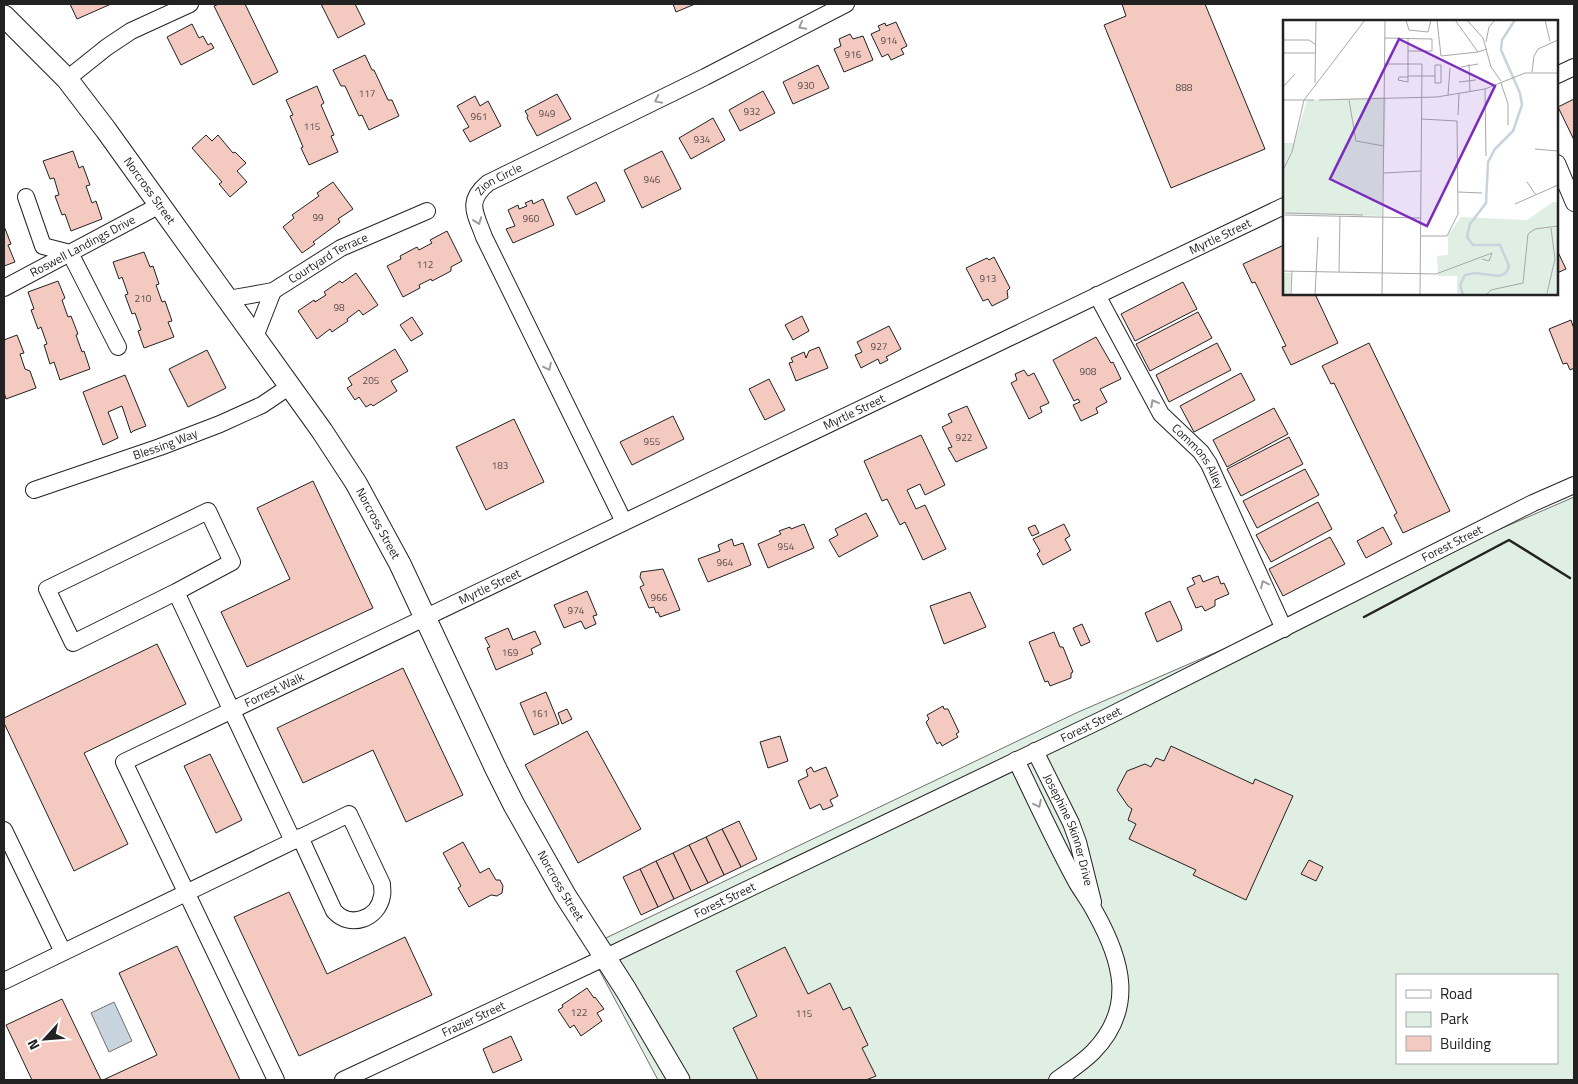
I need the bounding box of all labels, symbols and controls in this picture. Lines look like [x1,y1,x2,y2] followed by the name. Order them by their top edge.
[799,20,808,30] one-way arrow
[1283,20,1558,295] inset map
[881,33,898,48] house number: 914
[845,47,862,62] house number: 916
[798,78,815,93] house number: 930
[1176,80,1193,95] house number: 888
[359,86,375,101] house number: 117
[654,94,663,104] one-way arrow
[744,104,760,119] house number: 932
[539,106,556,121] house number: 949
[471,109,487,124] house number: 961
[304,119,321,134] house number: 115
[694,132,711,147] house number: 934
[119,153,181,229] street label: Norcross Street
[470,158,525,199] street label: Zion Circle
[644,172,661,187] house number: 946
[26,210,138,282] street label: Roswell Landings Drive
[312,210,324,225] house number: 99
[523,211,540,226] house number: 960
[1186,213,1255,259] street label: Myrtle Street
[472,216,482,224] one-way arrow
[284,228,371,288] street label: Courtyard Terrace
[417,257,433,272] house number: 112
[980,271,996,286] house number: 913
[135,291,152,306] house number: 210
[333,300,345,315] house number: 98
[871,339,887,354] house number: 927
[542,362,552,371] one-way arrow
[1080,364,1097,379] house number: 908
[363,373,380,388] house number: 205
[820,388,889,435] street label: Myrtle Street
[1150,399,1160,408] one-way arrow
[1168,419,1229,492] street label: Commons Alley
[130,423,200,465] street label: Blessing Way
[956,430,972,445] house number: 922
[644,434,661,449] house number: 955
[492,458,508,473] house number: 183
[351,484,406,563] street label: Norcross Street
[1418,520,1486,567] street label: Forest Street
[778,539,795,554] house number: 954
[717,555,734,570] house number: 964
[455,563,524,609] street label: Myrtle Street
[1259,580,1270,589] one-way arrow
[651,590,668,605] house number: 966
[568,603,585,618] house number: 974
[502,645,519,660] house number: 169
[241,667,307,712] street label: Forrest Walk
[1057,701,1125,747] street label: Forest Street
[532,706,548,721] house number: 161
[1039,770,1099,888] street label: Josephine Skinner Drive
[1031,799,1042,808] one-way arrow
[533,847,590,925] street label: Norcross Street
[691,877,759,923] street label: Forest Street
[1396,974,1558,1064] legend
[1440,982,1472,1005] text: Road
[438,995,509,1042] street label: Frazier Street
[571,1005,587,1020] house number: 122
[796,1006,813,1021] house number: 115
[1440,1007,1469,1030] text: Park
[20,1014,70,1064] north arrow
[1440,1032,1491,1055] text: Building
[21,1036,44,1054] text: N

